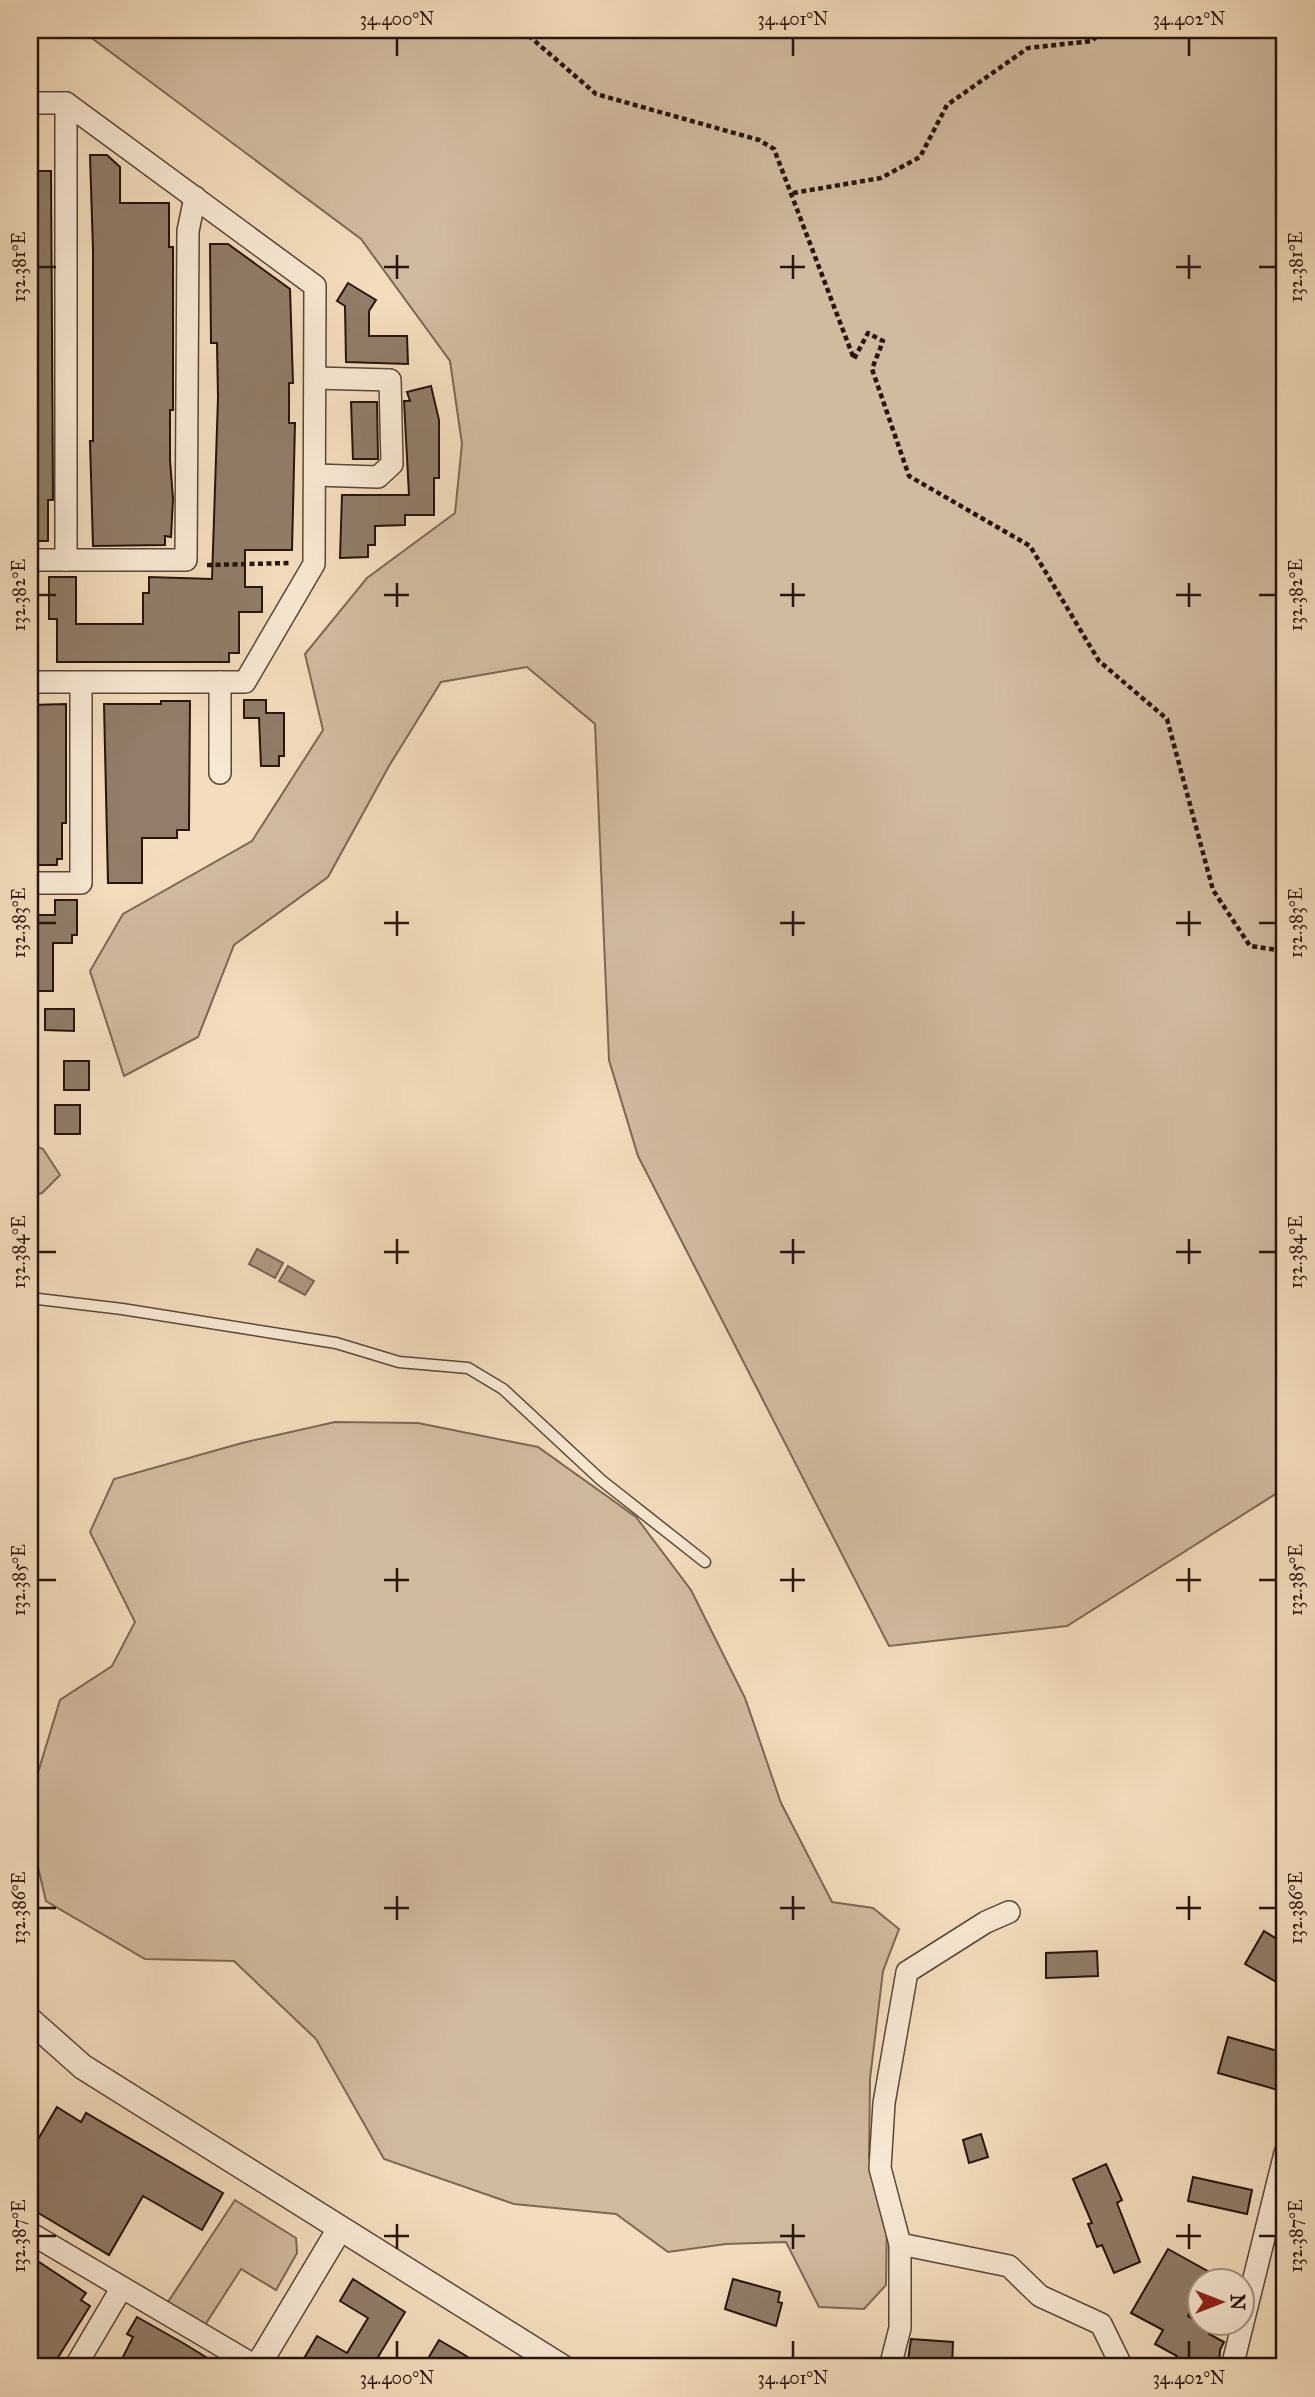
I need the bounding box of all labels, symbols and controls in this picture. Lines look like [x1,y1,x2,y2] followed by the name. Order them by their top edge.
[360,8,434,30] text: 34.400°N
[758,8,828,30] text: 34.401°N
[1153,8,1225,30] text: 34.402°N
[8,232,30,302] text: 132.381°E
[1285,232,1307,302] text: 132.381°E
[8,559,30,631] text: 132.382°E
[1285,559,1307,631] text: 132.382°E
[8,888,30,958] text: 132.383°E
[1285,888,1307,958] text: 132.383°E
[8,1215,30,1289] text: 132.384°E
[1285,1215,1307,1289] text: 132.384°E
[8,1544,30,1616] text: 132.385°E
[1285,1544,1307,1616] text: 132.385°E
[8,1872,30,1944] text: 132.386°E
[1285,1872,1307,1944] text: 132.386°E
[8,2199,30,2273] text: 132.387°E
[1285,2199,1307,2273] text: 132.387°E
[1186,2268,1256,2338] north arrow
[1226,2294,1249,2310] text: N
[360,2367,434,2389] text: 34.400°N
[758,2367,828,2389] text: 34.401°N
[1153,2367,1225,2389] text: 34.402°N

